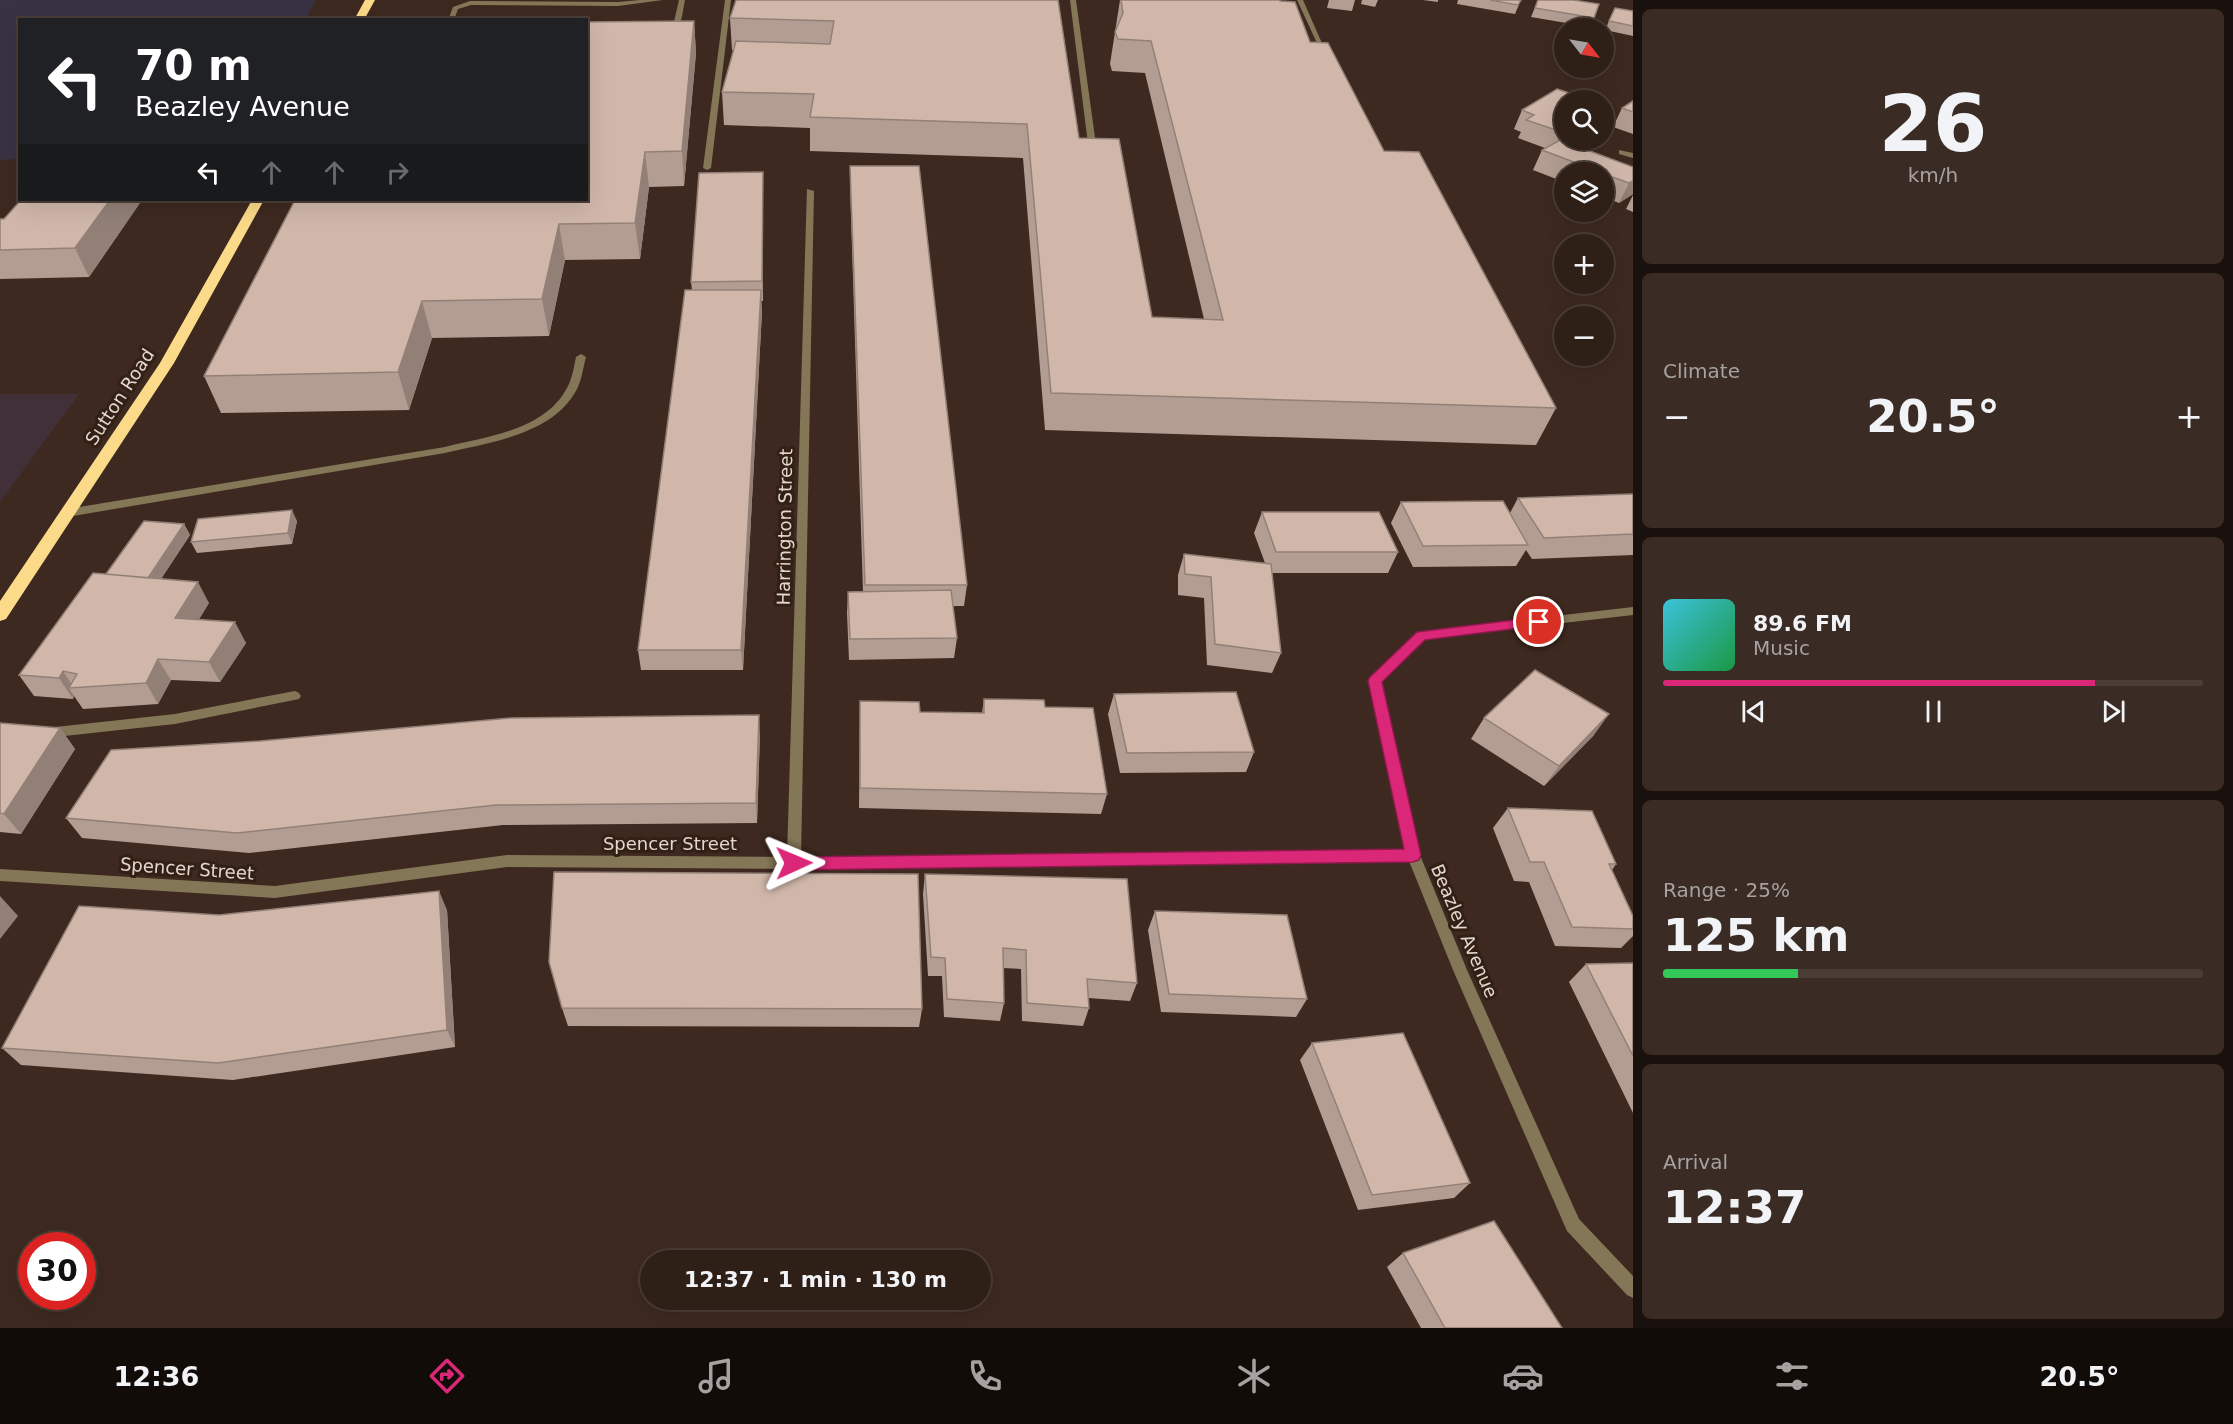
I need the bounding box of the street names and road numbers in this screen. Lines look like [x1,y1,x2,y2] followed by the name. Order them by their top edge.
[81,345,158,449] street label: Sutton Road
[773,448,796,606] street label: Harrington Street
[603,833,737,854] street label: Spencer Street
[119,853,255,884] street label: Spencer Street
[1427,861,1502,1001] street label: Beazley Avenue

